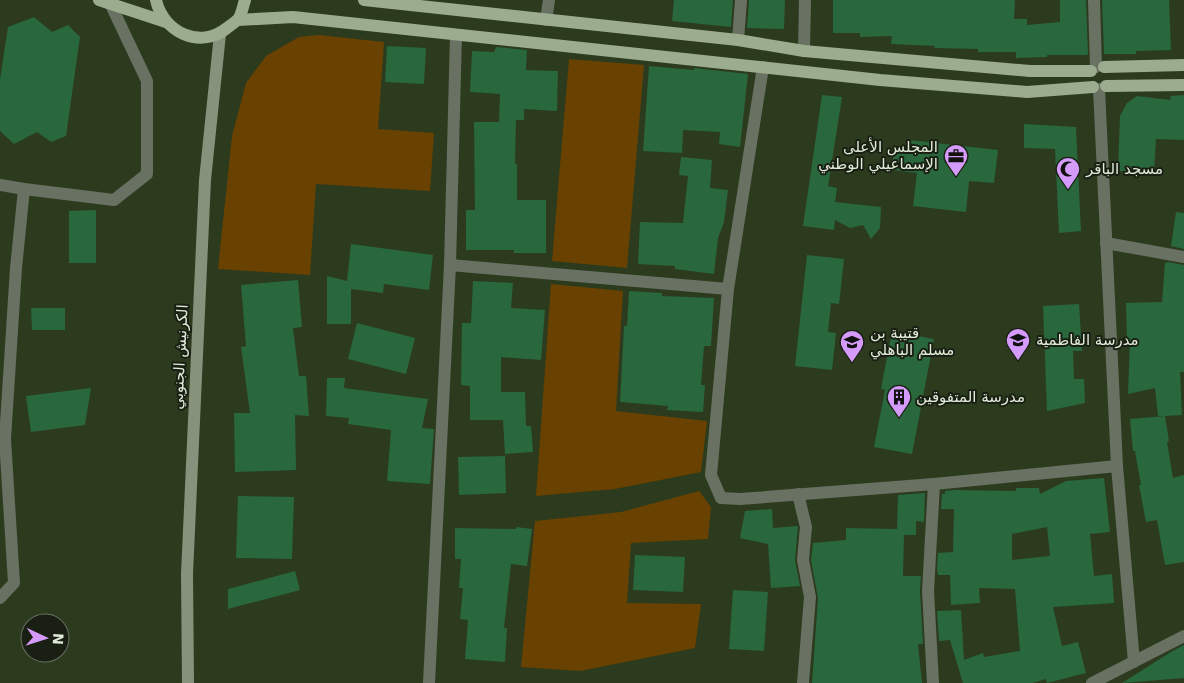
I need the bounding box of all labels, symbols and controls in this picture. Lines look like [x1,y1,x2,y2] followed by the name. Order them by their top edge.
[818,137,938,174] place label: المجلس الأعلى الإسماعيلي الوطني
[943,143,969,177] office icon: المجلس الأعلى الإسماعيلي الوطني
[1055,156,1081,190] mosque icon: مسجد الباقر
[1085,160,1163,178] place label: مسجد الباقر
[168,304,193,410] street label: الكرنيش الجنوبي
[870,324,954,360] place label: قتيبة بن مسلم الباهلي
[1005,327,1031,361] school or university icon: مدرسة الفاطمية
[839,329,865,363] school or university icon: قتيبة بن مسلم الباهلي
[1036,331,1139,349] place label: مدرسة الفاطمية
[886,384,912,418] building icon: مدرسة المتفوقين
[916,388,1025,406] place label: مدرسة المتفوقين
[20,613,70,663] north arrow
[50,633,66,645] text: N

